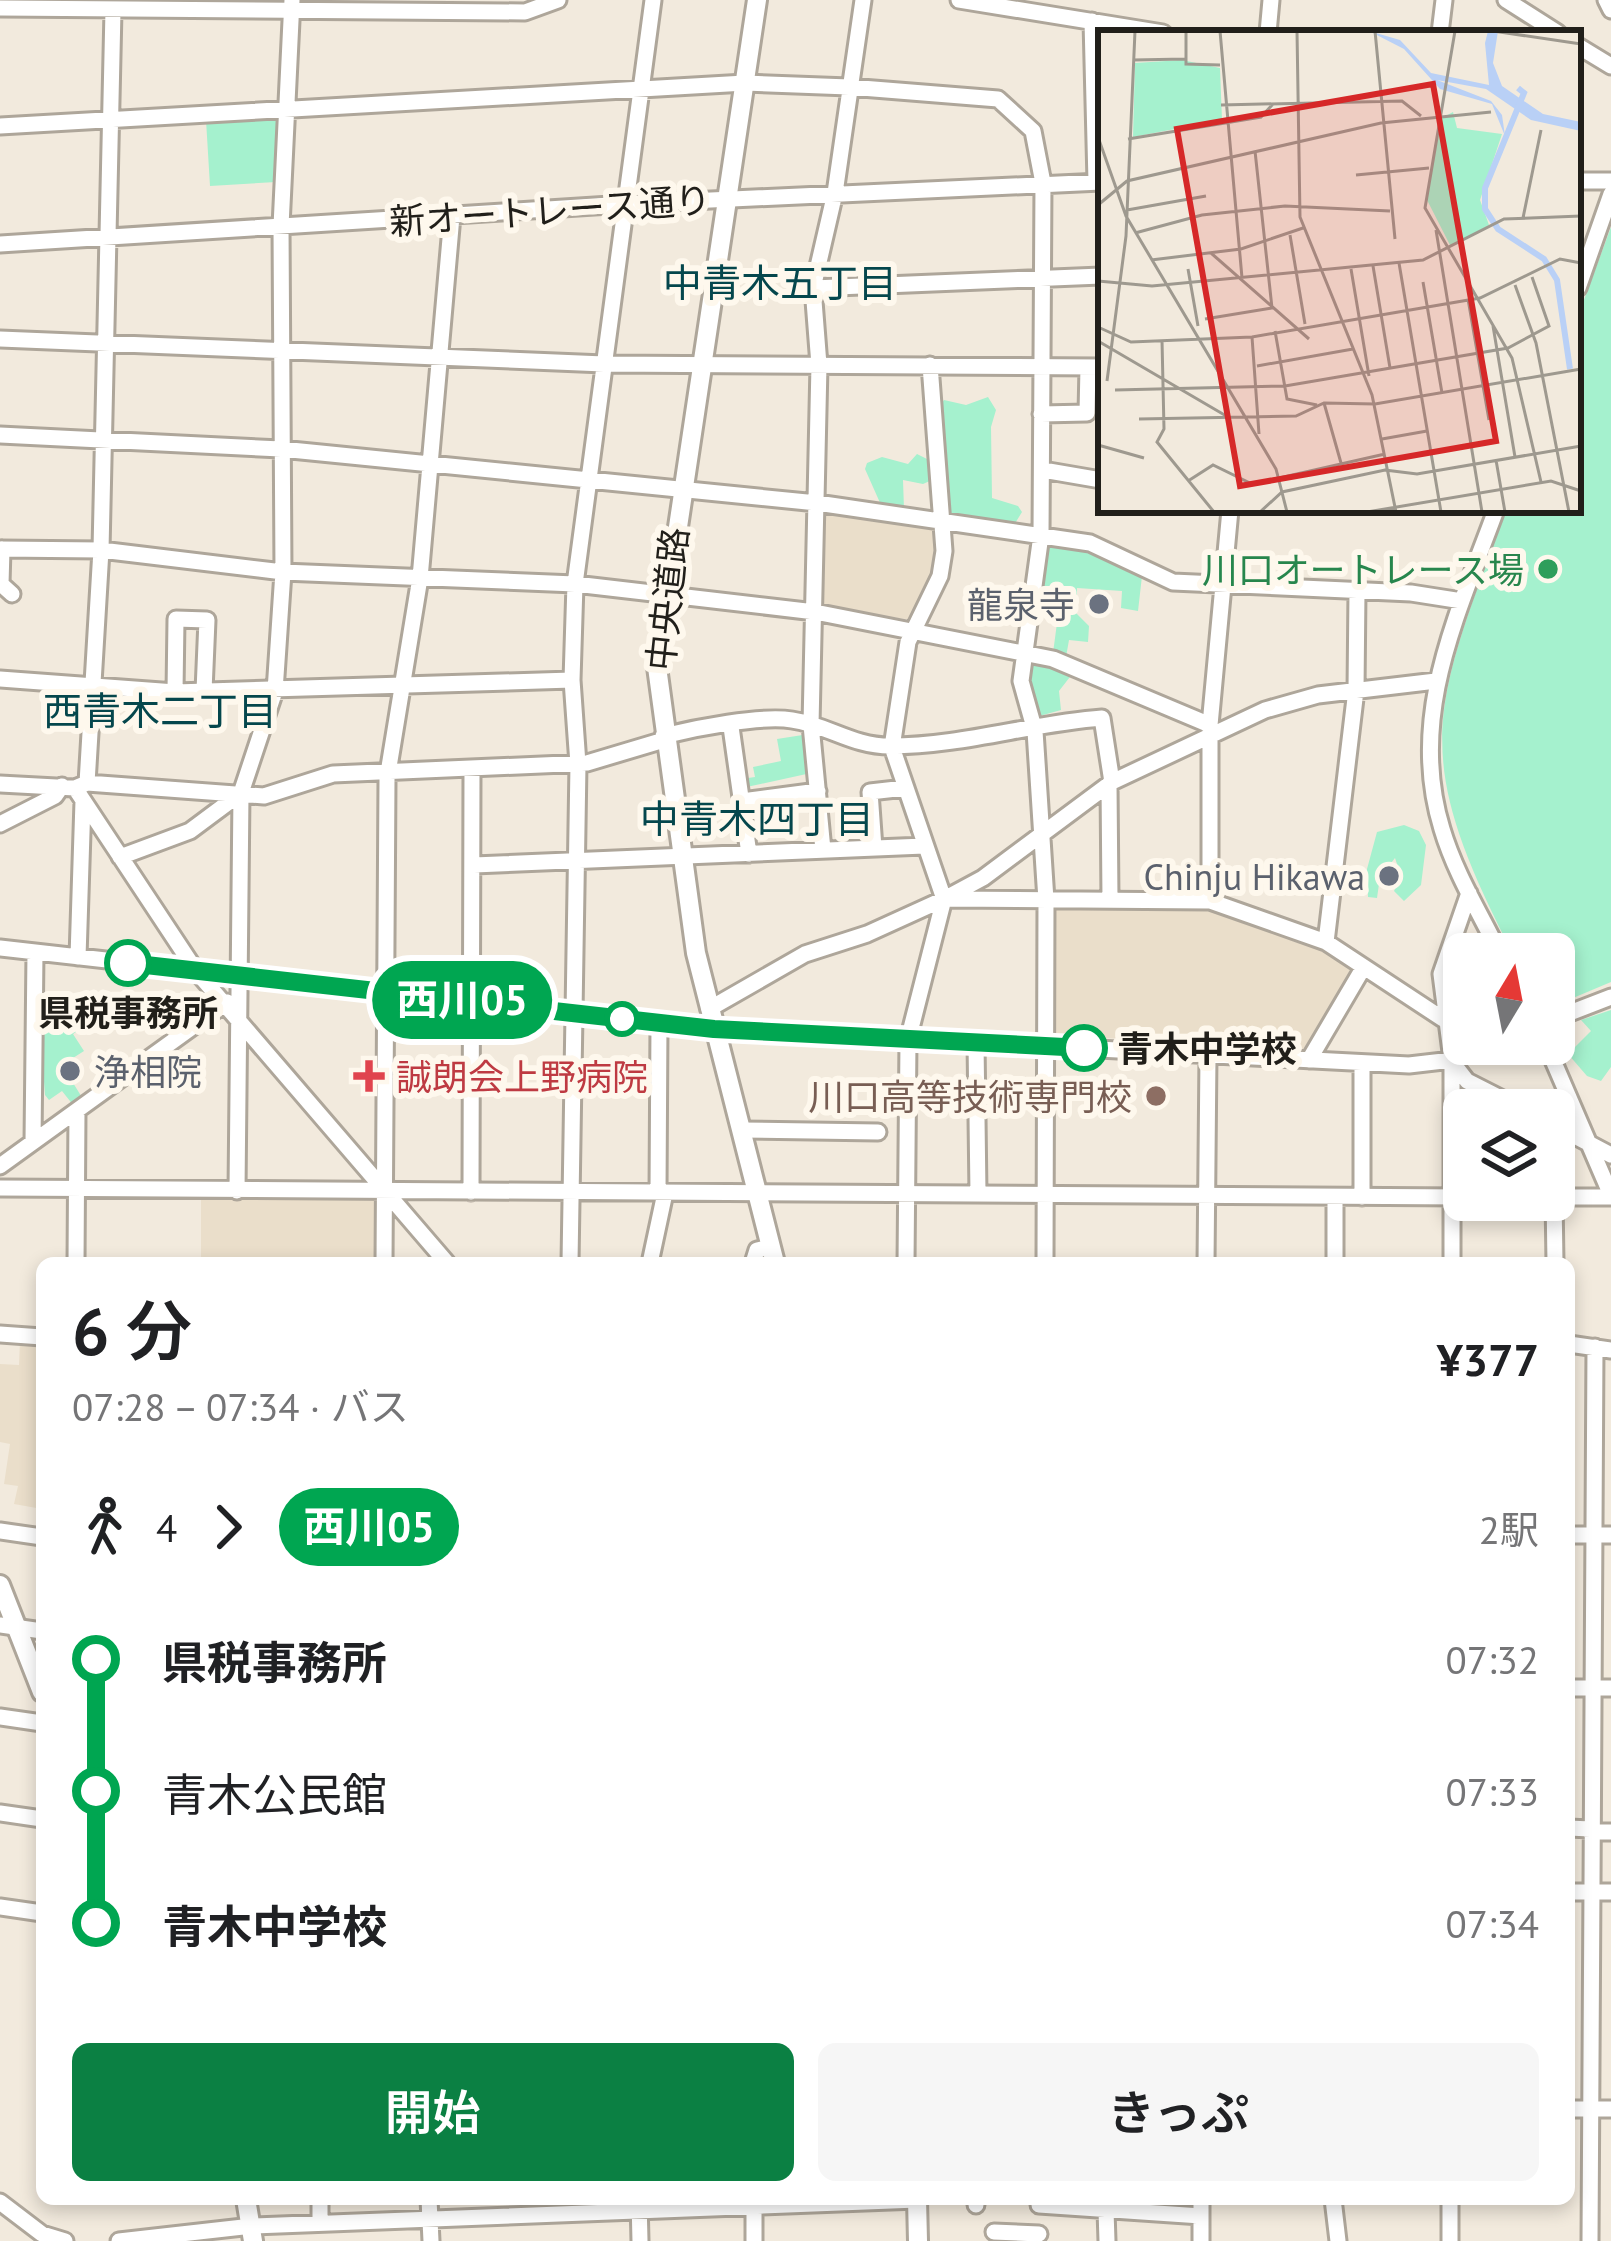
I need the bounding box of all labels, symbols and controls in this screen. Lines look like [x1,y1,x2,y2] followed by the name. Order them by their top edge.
[1098,30,1581,513] inset map
[388,175,712,245] street label: 新オートレース通り
[663,257,897,308] district label: 中青木五丁目
[636,525,698,673] street label: 中央道路
[1202,546,1524,593] place label: 川口オートレース場
[1535,556,1561,582] marker: 川口オートレース場
[967,581,1075,628] place label: 龍泉寺
[1086,591,1112,617] marker: 龍泉寺
[43,685,277,736] district label: 西青木二丁目
[640,793,874,844] district label: 中青木四丁目
[1144,853,1365,900] place label: Chinju Hikawa
[1376,863,1402,889] marker: Chinju Hikawa
[1443,933,1575,1065] north arrow
[1443,933,1575,1221] map controls
[106,941,150,985] marker: 県税事務所
[378,961,546,1039] line badge: 西川05
[396,972,528,1027] text: 西川05
[38,989,218,1036] place label: 県税事務所
[606,1003,638,1035] unlabelled marker
[1117,1025,1297,1072] place label: 青木中学校
[1062,1026,1106,1070] marker: 青木中学校
[94,1048,202,1095] place label: 浄相院
[396,1053,648,1100] place label: 誠朗会上野病院
[57,1058,83,1084] marker: 浄相院
[353,1060,385,1092] marker: 誠朗会上野病院
[808,1073,1132,1120] place label: 川口高等技術専門校
[1143,1083,1169,1109] marker: 川口高等技術専門校
[1443,1089,1575,1221] button: layers
[72,1288,192,1373] text: 6 分
[1437,1330,1539,1388] text: ¥377
[72,1381,409,1432] text: 07:28 – 07:34 · バス
[72,1494,138,1560] icon: walk
[195,1494,261,1560] icon: forward
[303,1499,435,1554] text: 西川05
[156,1502,177,1553] text: 4
[1479,1504,1539,1555] text: 2駅
[162,1633,387,1691] text: 県税事務所
[1445,1634,1539,1685] text: 07:32
[162,1765,387,1823] text: 青木公民館
[1445,1766,1539,1817] text: 07:33
[162,1897,387,1955] text: 青木中学校
[1445,1898,1539,1949] text: 07:34
[72,2043,794,2181] button: 開始
[818,2043,1539,2181] button: きっぷ

